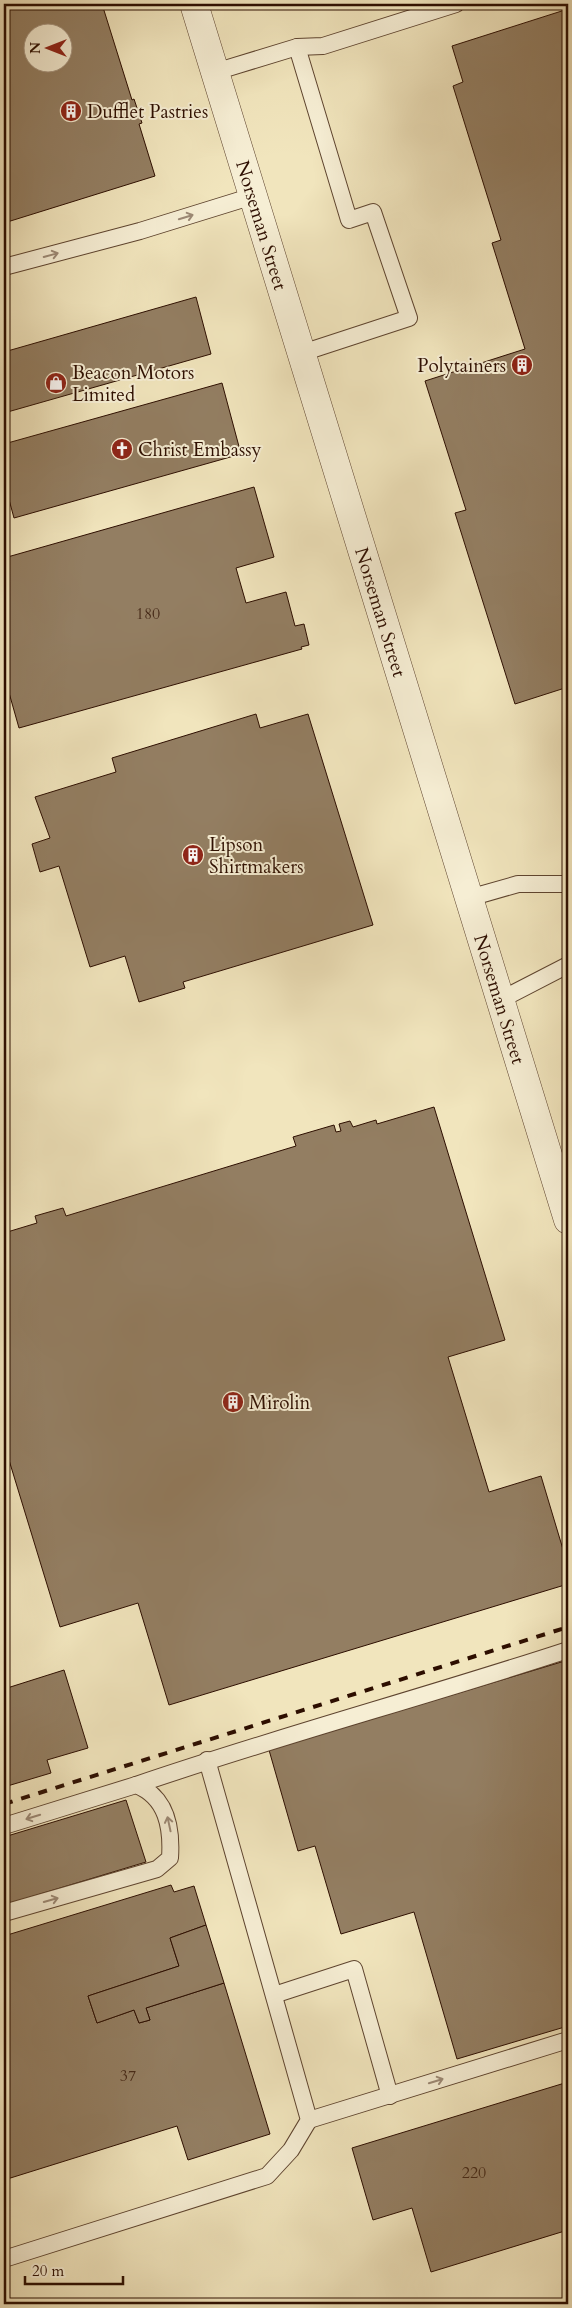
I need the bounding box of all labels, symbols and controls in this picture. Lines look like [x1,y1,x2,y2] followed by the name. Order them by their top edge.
[22,22,72,72] north arrow
[26,42,45,54] text: N
[59,99,83,123] building icon: Dufflet Pastries
[87,99,208,125] place label: Dufflet Pastries
[229,157,293,293] street label: Norseman Street
[178,211,194,221] one-way arrow
[42,249,58,259] one-way arrow
[417,353,506,379] place label: Polytainers
[510,353,534,377] building icon: Polytainers
[72,360,194,408] place label: Beacon Motors Limited
[44,371,68,395] shop icon: Beacon Motors Limited
[110,437,134,461] church icon: Christ Embassy
[138,437,262,463] place label: Christ Embassy
[348,544,412,680] street label: Norseman Street
[136,603,160,625] house number: 180
[209,832,304,880] place label: Lipson Shirtmakers
[181,843,205,867] building icon: Lipson Shirtmakers
[467,931,531,1067] street label: Norseman Street
[221,1390,245,1414] building icon: Mirolin
[249,1390,311,1416] place label: Mirolin
[25,1813,41,1823] one-way arrow
[164,1816,173,1832] one-way arrow
[42,1894,58,1904] one-way arrow
[120,2065,136,2087] house number: 37
[428,2076,444,2086] one-way arrow
[462,2162,486,2184] house number: 220
[25,2253,122,2285] scale bar
[32,2261,64,2281] text: 20 m

